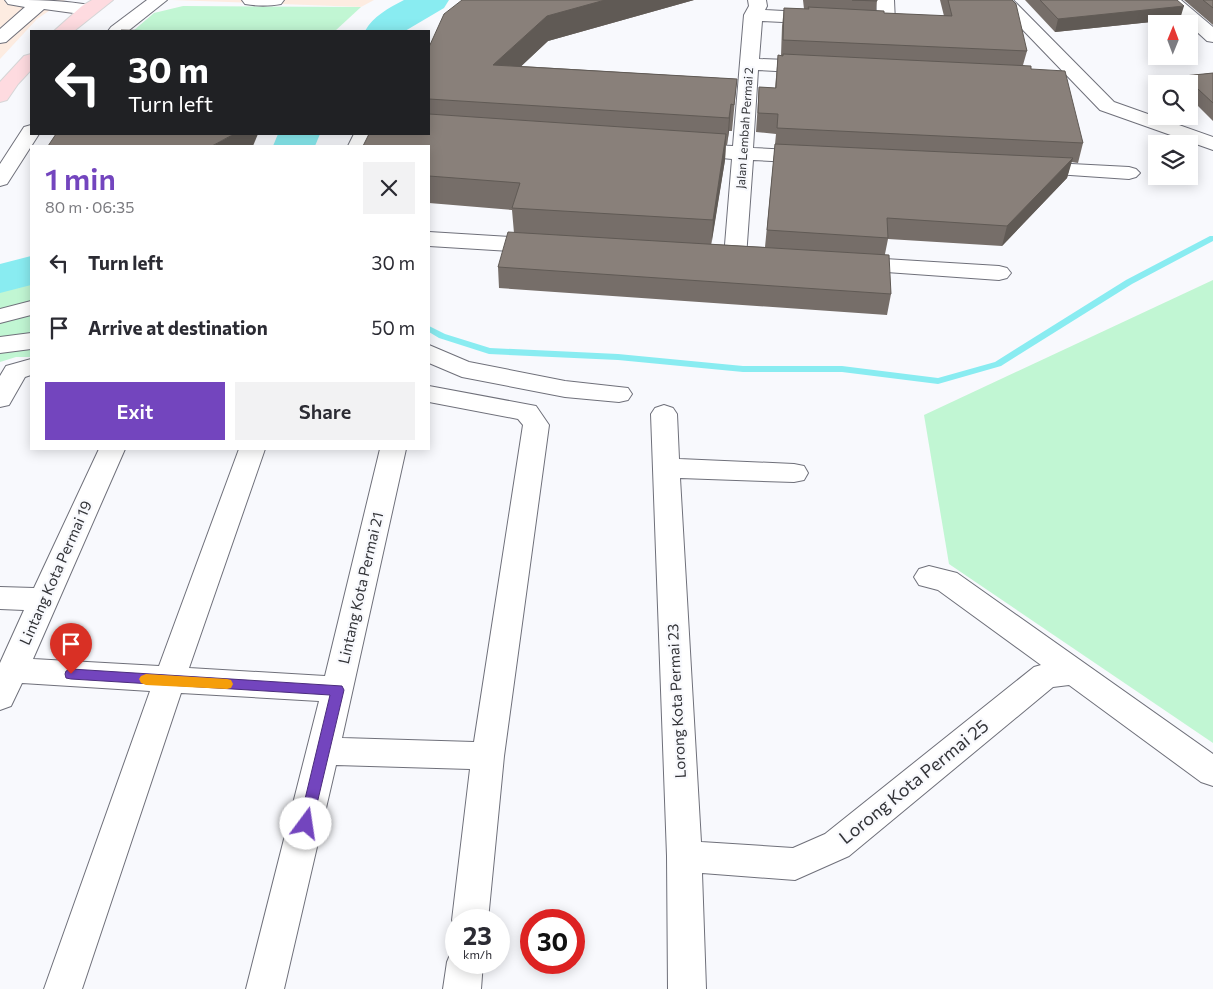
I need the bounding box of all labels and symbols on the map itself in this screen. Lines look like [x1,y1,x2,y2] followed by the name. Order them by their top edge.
[1148,15,1198,65] north arrow
[733,66,756,189] street label: Jalan Lembah Permai 2
[15,498,95,648] street label: Lintang Kota Permai 19
[334,510,386,665] street label: Lintang Kota Permai 21
[50,623,92,674] pin
[663,623,689,779] street label: Lorong Kota Permai 23
[834,714,992,848] street label: Lorong Kota Permai 25
[279,797,331,849] position arrow
[520,909,585,974] speed limit sign: 30

